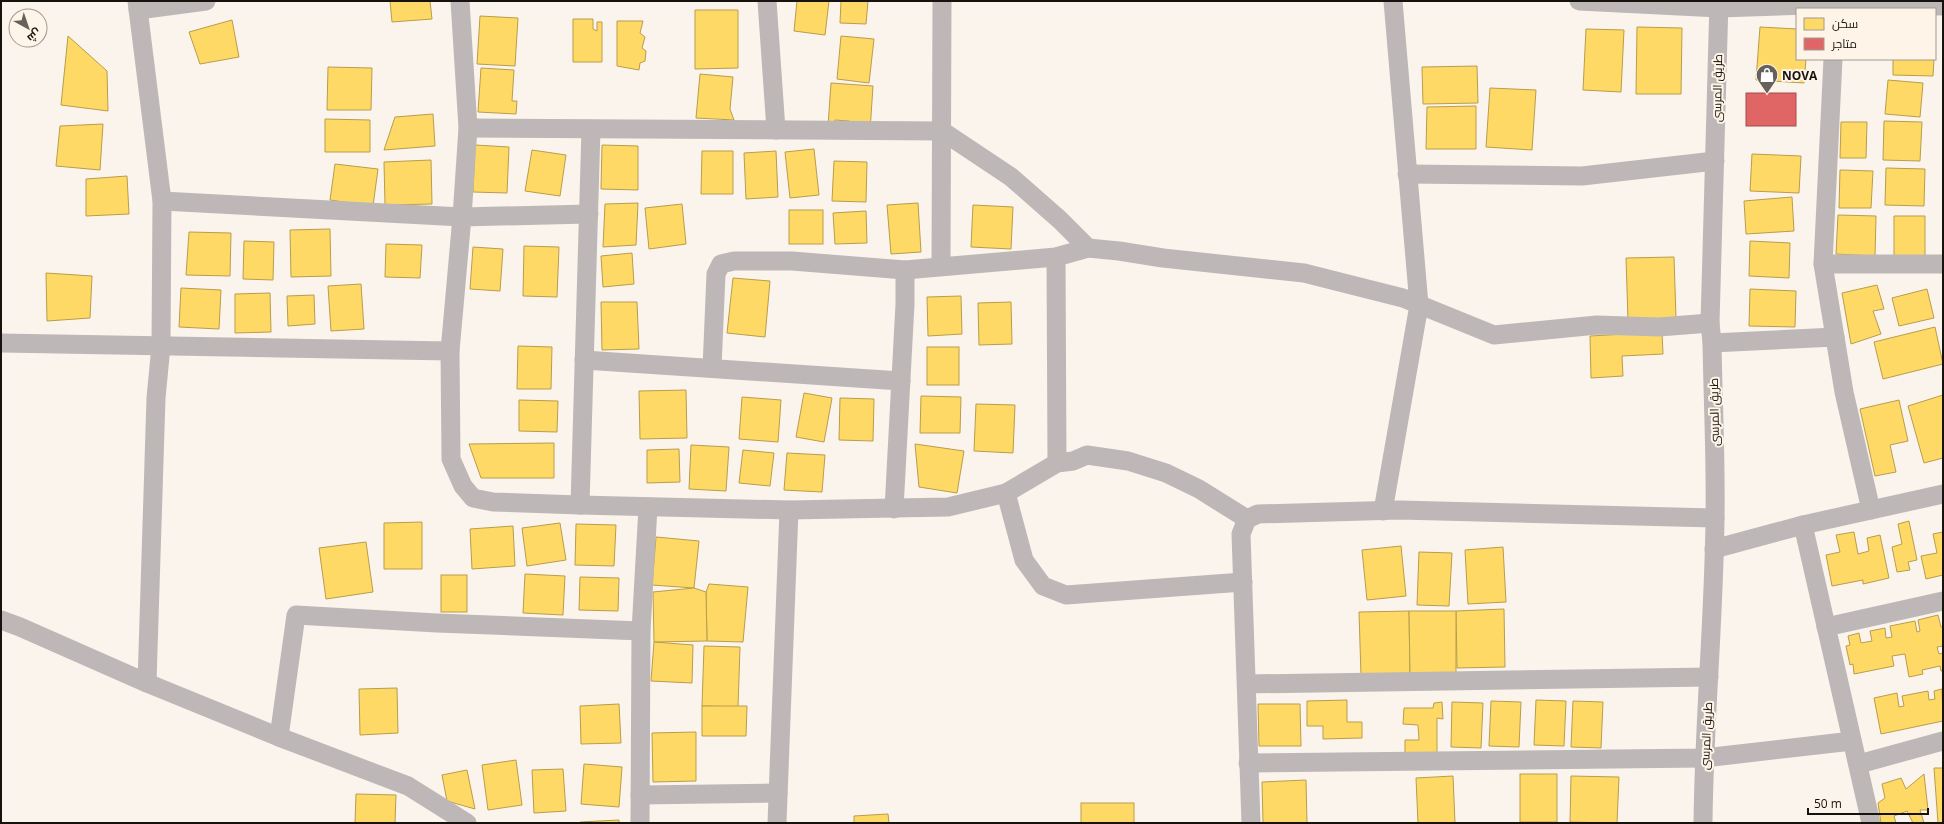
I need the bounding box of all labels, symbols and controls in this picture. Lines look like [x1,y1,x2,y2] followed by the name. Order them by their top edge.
[8,8,48,48] north arrow
[1796,8,1936,60] legend
[1832,15,1858,32] text: سكن
[25,26,45,46] text: ش
[1831,35,1857,52] text: متاجر
[1708,54,1726,122] street label: طريق المرسى
[1754,62,1780,95] shop icon: NOVA
[1782,67,1818,84] place label: NOVA
[1705,378,1723,446] street label: طريق المرسى
[1696,701,1716,770] street label: طريق المرسى
[1808,790,1928,816] scale bar
[1814,795,1842,812] text: 50 m

